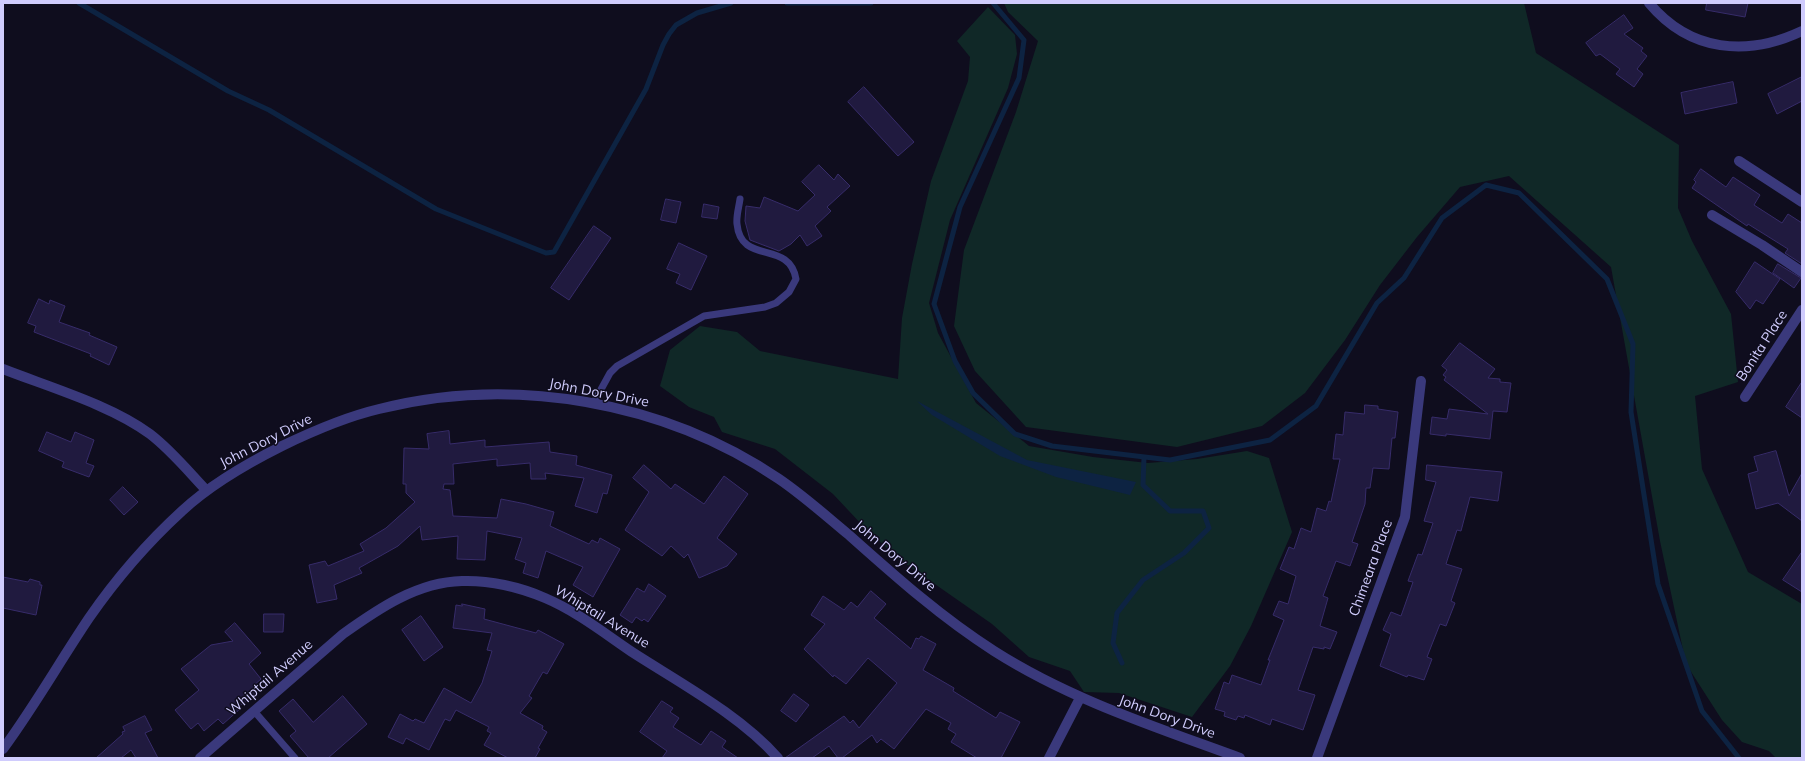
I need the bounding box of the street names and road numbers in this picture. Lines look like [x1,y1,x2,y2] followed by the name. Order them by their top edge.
[1733,307,1791,385] street label: Bonita Place
[548,375,650,411] street label: John Dory Drive
[217,410,315,472] street label: John Dory Drive
[851,517,939,595] street label: John Dory Drive
[1346,517,1396,619] street label: Chimeara Place
[551,582,653,652] street label: Whiptail Avenue
[224,636,316,720] street label: Whiptail Avenue
[1116,692,1218,742] street label: John Dory Drive

